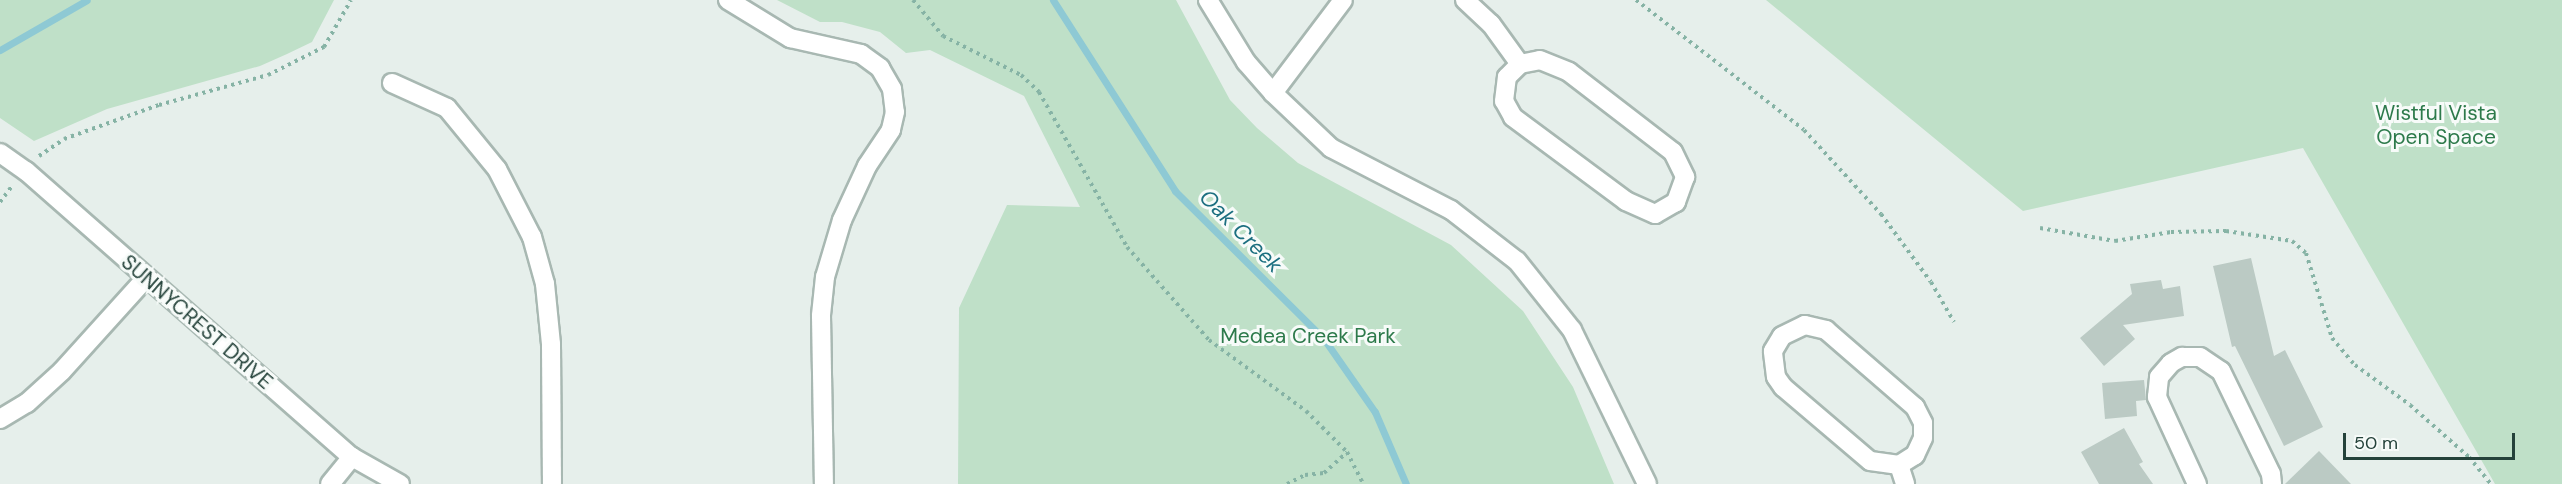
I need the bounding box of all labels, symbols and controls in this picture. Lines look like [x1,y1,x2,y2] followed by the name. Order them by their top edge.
[2375,100,2497,150] park label: Wistful Vista Open Space
[1194,184,1288,278] water label: Oak Creek
[116,249,278,395] street label: SUNNYCREST DRIVE
[1220,323,1396,349] park label: Medea Creek Park
[2346,421,2518,459] scale bar
[2354,431,2398,455] text: 50 m

